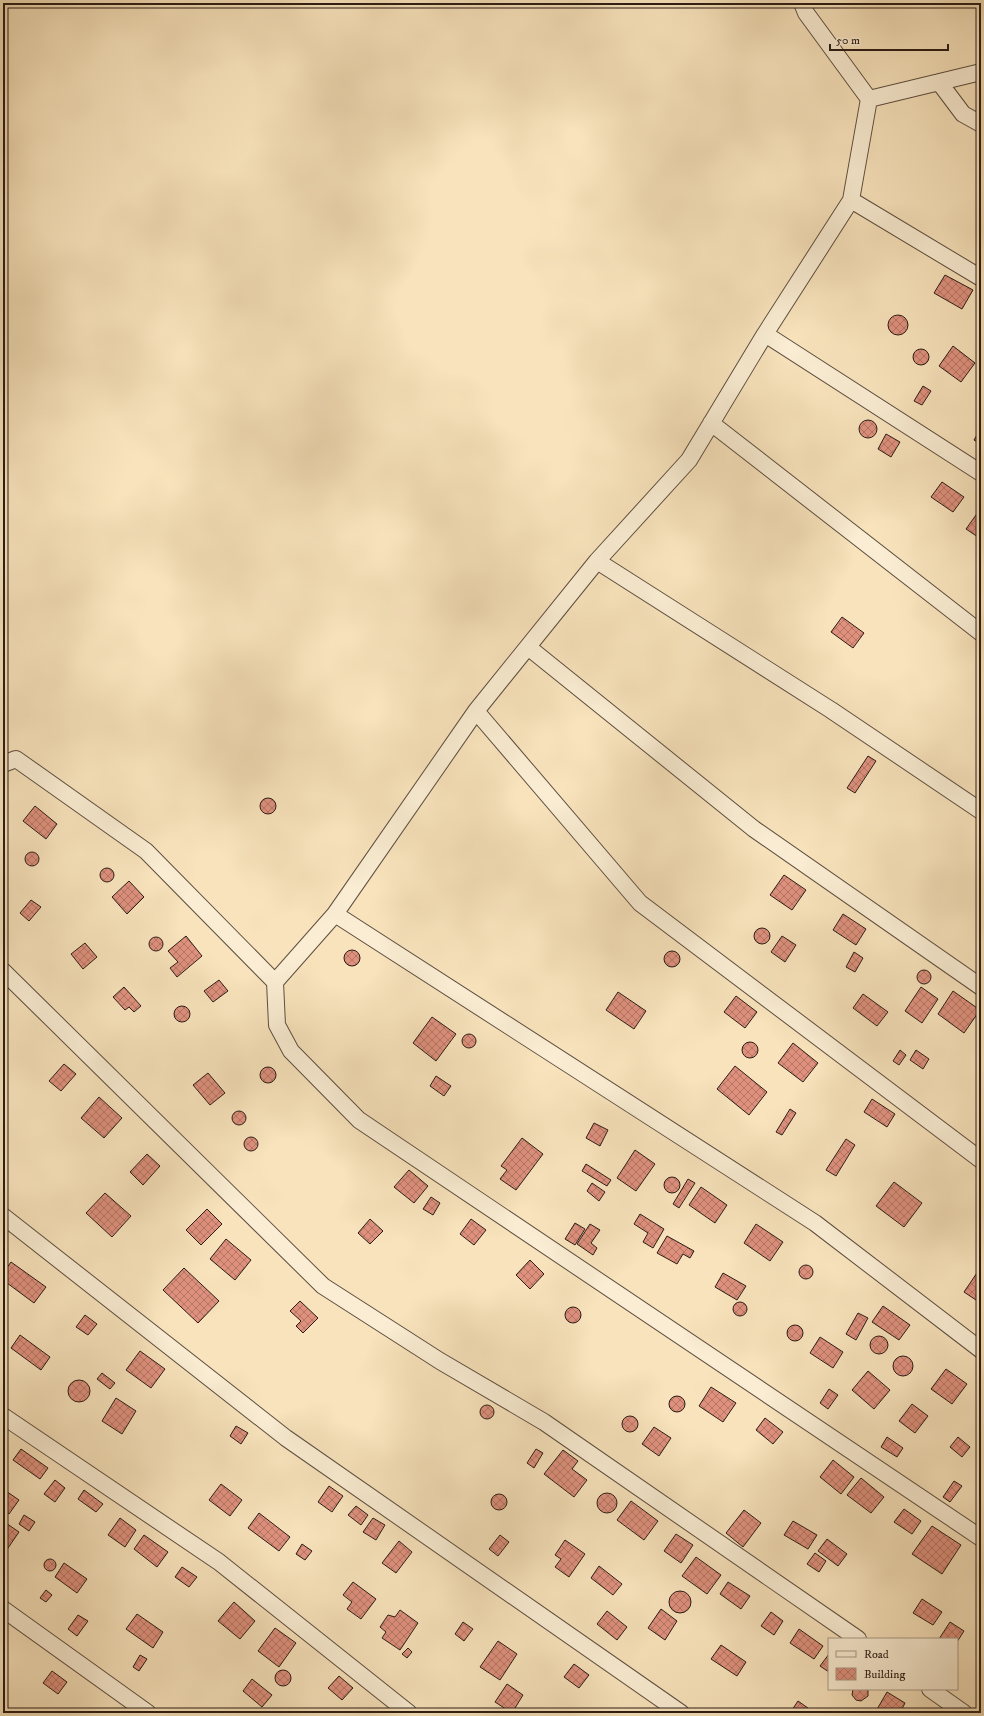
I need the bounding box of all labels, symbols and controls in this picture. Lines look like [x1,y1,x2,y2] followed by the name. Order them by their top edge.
[830,26,948,52] scale bar
[836,33,860,48] text: 50 m
[828,1638,958,1690] legend
[864,1647,889,1662] text: Road
[864,1667,905,1682] text: Building

